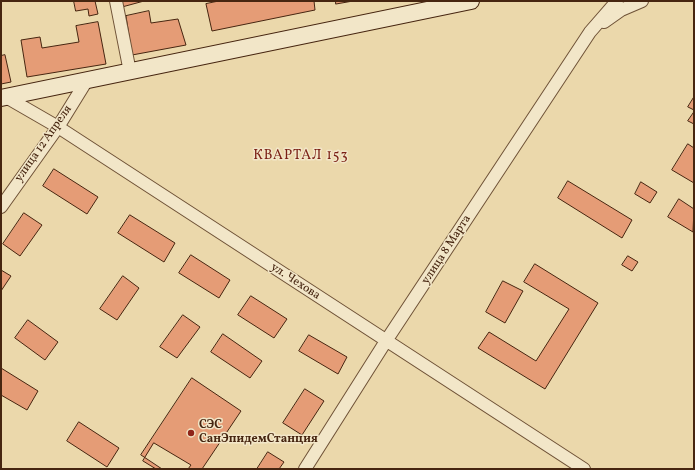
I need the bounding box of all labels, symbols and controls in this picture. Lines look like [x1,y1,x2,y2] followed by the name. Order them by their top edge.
[12,103,76,185] street label: улица 12 Апреля
[253,148,349,164] district label: КВАРТАЛ 153
[419,213,475,287] street label: улица 8 Марта
[267,261,323,303] street label: ул. Чехова
[199,419,318,447] place label: СЭС СанЭпидемСтанция
[186,428,196,438] marker: СЭС СанЭпидемСтанция

